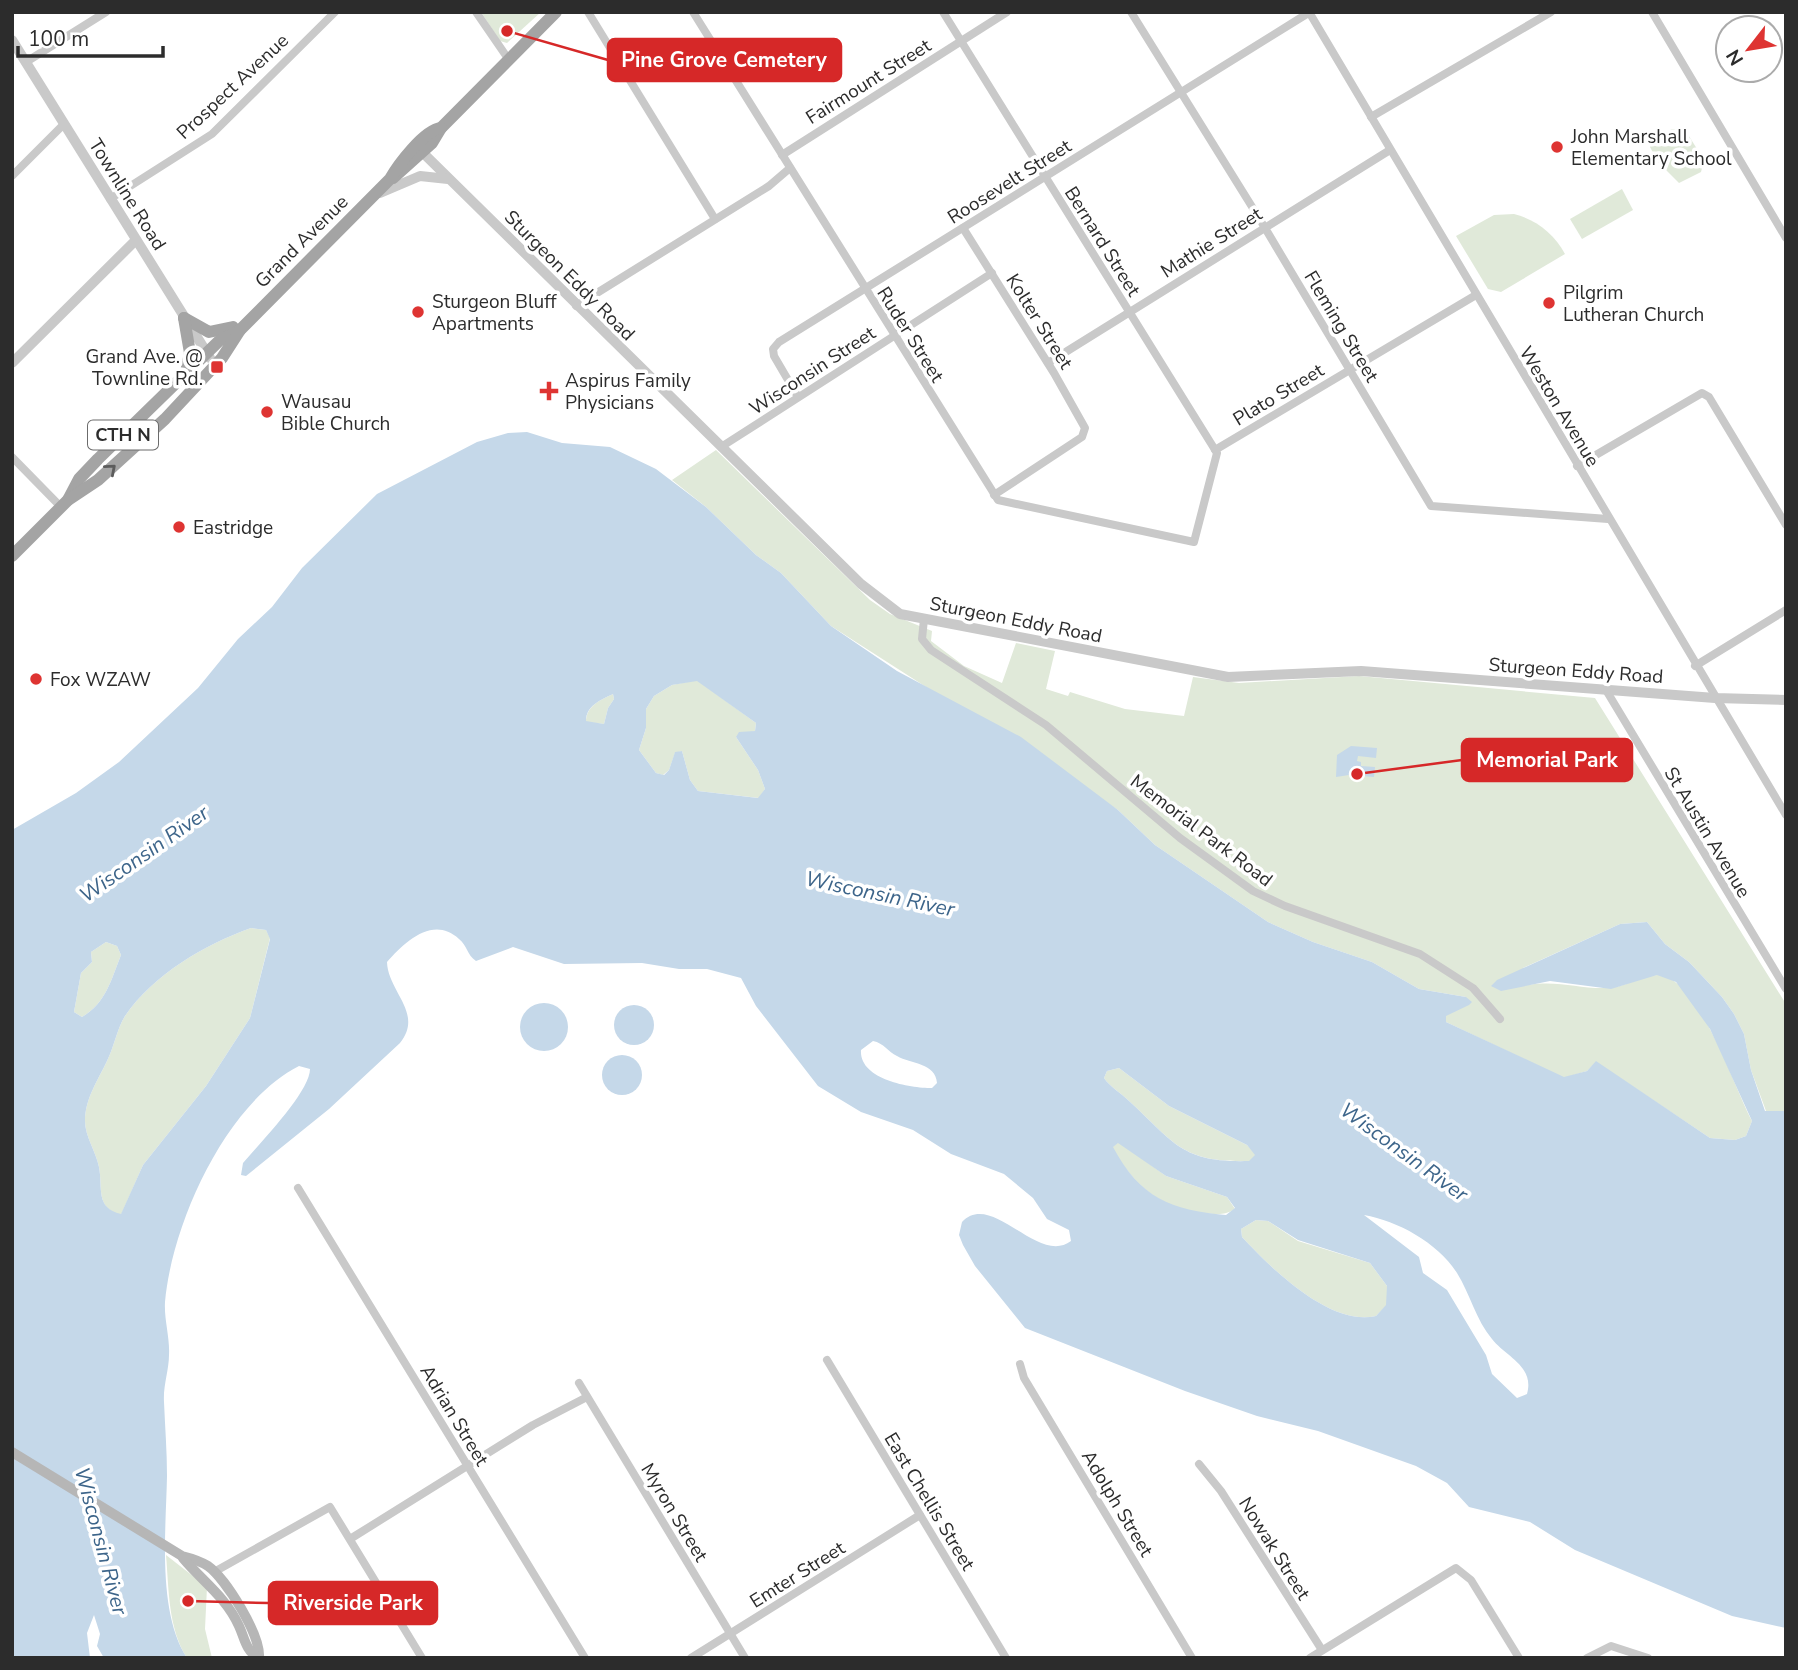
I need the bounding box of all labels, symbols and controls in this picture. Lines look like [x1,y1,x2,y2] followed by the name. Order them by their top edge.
[18,14,163,58] scale bar
[1714,14,1784,84] north arrow
[28,25,89,53] text: 100 m
[171,28,294,145] street label: Prospect Avenue
[801,33,936,131] street label: Fairmount Street
[608,39,841,81] callout: Pine Grove Cemetery
[1720,44,1750,70] text: N
[621,46,828,74] text: Pine Grove Cemetery
[1570,124,1732,172] place label: John Marshall Elementary School
[943,133,1077,230] street label: Roosevelt Street
[82,134,172,255] street label: Townline Road
[1549,139,1565,155] marker: John Marshall Elementary School
[1058,182,1147,302] street label: Bernard Street
[249,189,354,294] street label: Grand Avenue
[1156,201,1267,284] street label: Mathie Street
[498,205,640,347] street label: Sturgeon Eddy Road
[1298,266,1385,387] street label: Fleming Street
[1000,269,1079,374] street label: Kolter Street
[1563,280,1704,328] place label: Pilgrim Lutheran Church
[870,282,950,388] street label: Ruder Street
[432,289,557,337] place label: Sturgeon Bluff Apartments
[1541,295,1557,311] marker: Pilgrim Lutheran Church
[410,304,426,320] marker: Sturgeon Bluff Apartments
[744,320,881,421] street label: Wisconsin Street
[1513,341,1605,472] street label: Weston Avenue
[85,344,203,392] place label: Grand Ave. @ Townline Rd.
[1228,357,1329,432] street label: Plato Street
[209,359,225,375] marker: Grand Ave. @ Townline Rd.
[565,368,691,416] place label: Aspirus Family Physicians
[539,381,559,401] marker: Aspirus Family Physicians
[281,389,390,437] place label: Wausau Bible Church
[259,404,275,420] marker: Wausau Bible Church
[88,421,158,450] road number: CTH N
[103,465,116,477] one-way arrow
[193,515,273,541] place label: Eastridge
[171,519,187,535] marker: Eastridge
[927,591,1104,649] street label: Sturgeon Eddy Road
[1488,652,1664,690] street label: Sturgeon Eddy Road
[50,667,151,693] place label: Fox WZAW
[28,671,44,687] marker: Fox WZAW
[1462,739,1632,781] callout: Memorial Park
[1476,746,1619,774] text: Memorial Park
[1658,762,1756,903] street label: St Austin Avenue
[1125,769,1278,893] street label: Memorial Park Road
[74,799,215,909] water label: Wisconsin River
[803,865,958,924] water label: Wisconsin River
[1334,1096,1474,1208] water label: Wisconsin River
[414,1360,495,1471] street label: Adrian Street
[878,1428,981,1576] street label: East Chellis Street
[1075,1446,1159,1562] street label: Adolph Street
[634,1458,714,1567] street label: Myron Street
[68,1464,134,1618] water label: Wisconsin River
[1232,1492,1316,1605] street label: Nowak Street
[745,1535,850,1614] street label: Emter Street
[269,1582,437,1624] callout: Riverside Park
[283,1589,424,1617] text: Riverside Park

